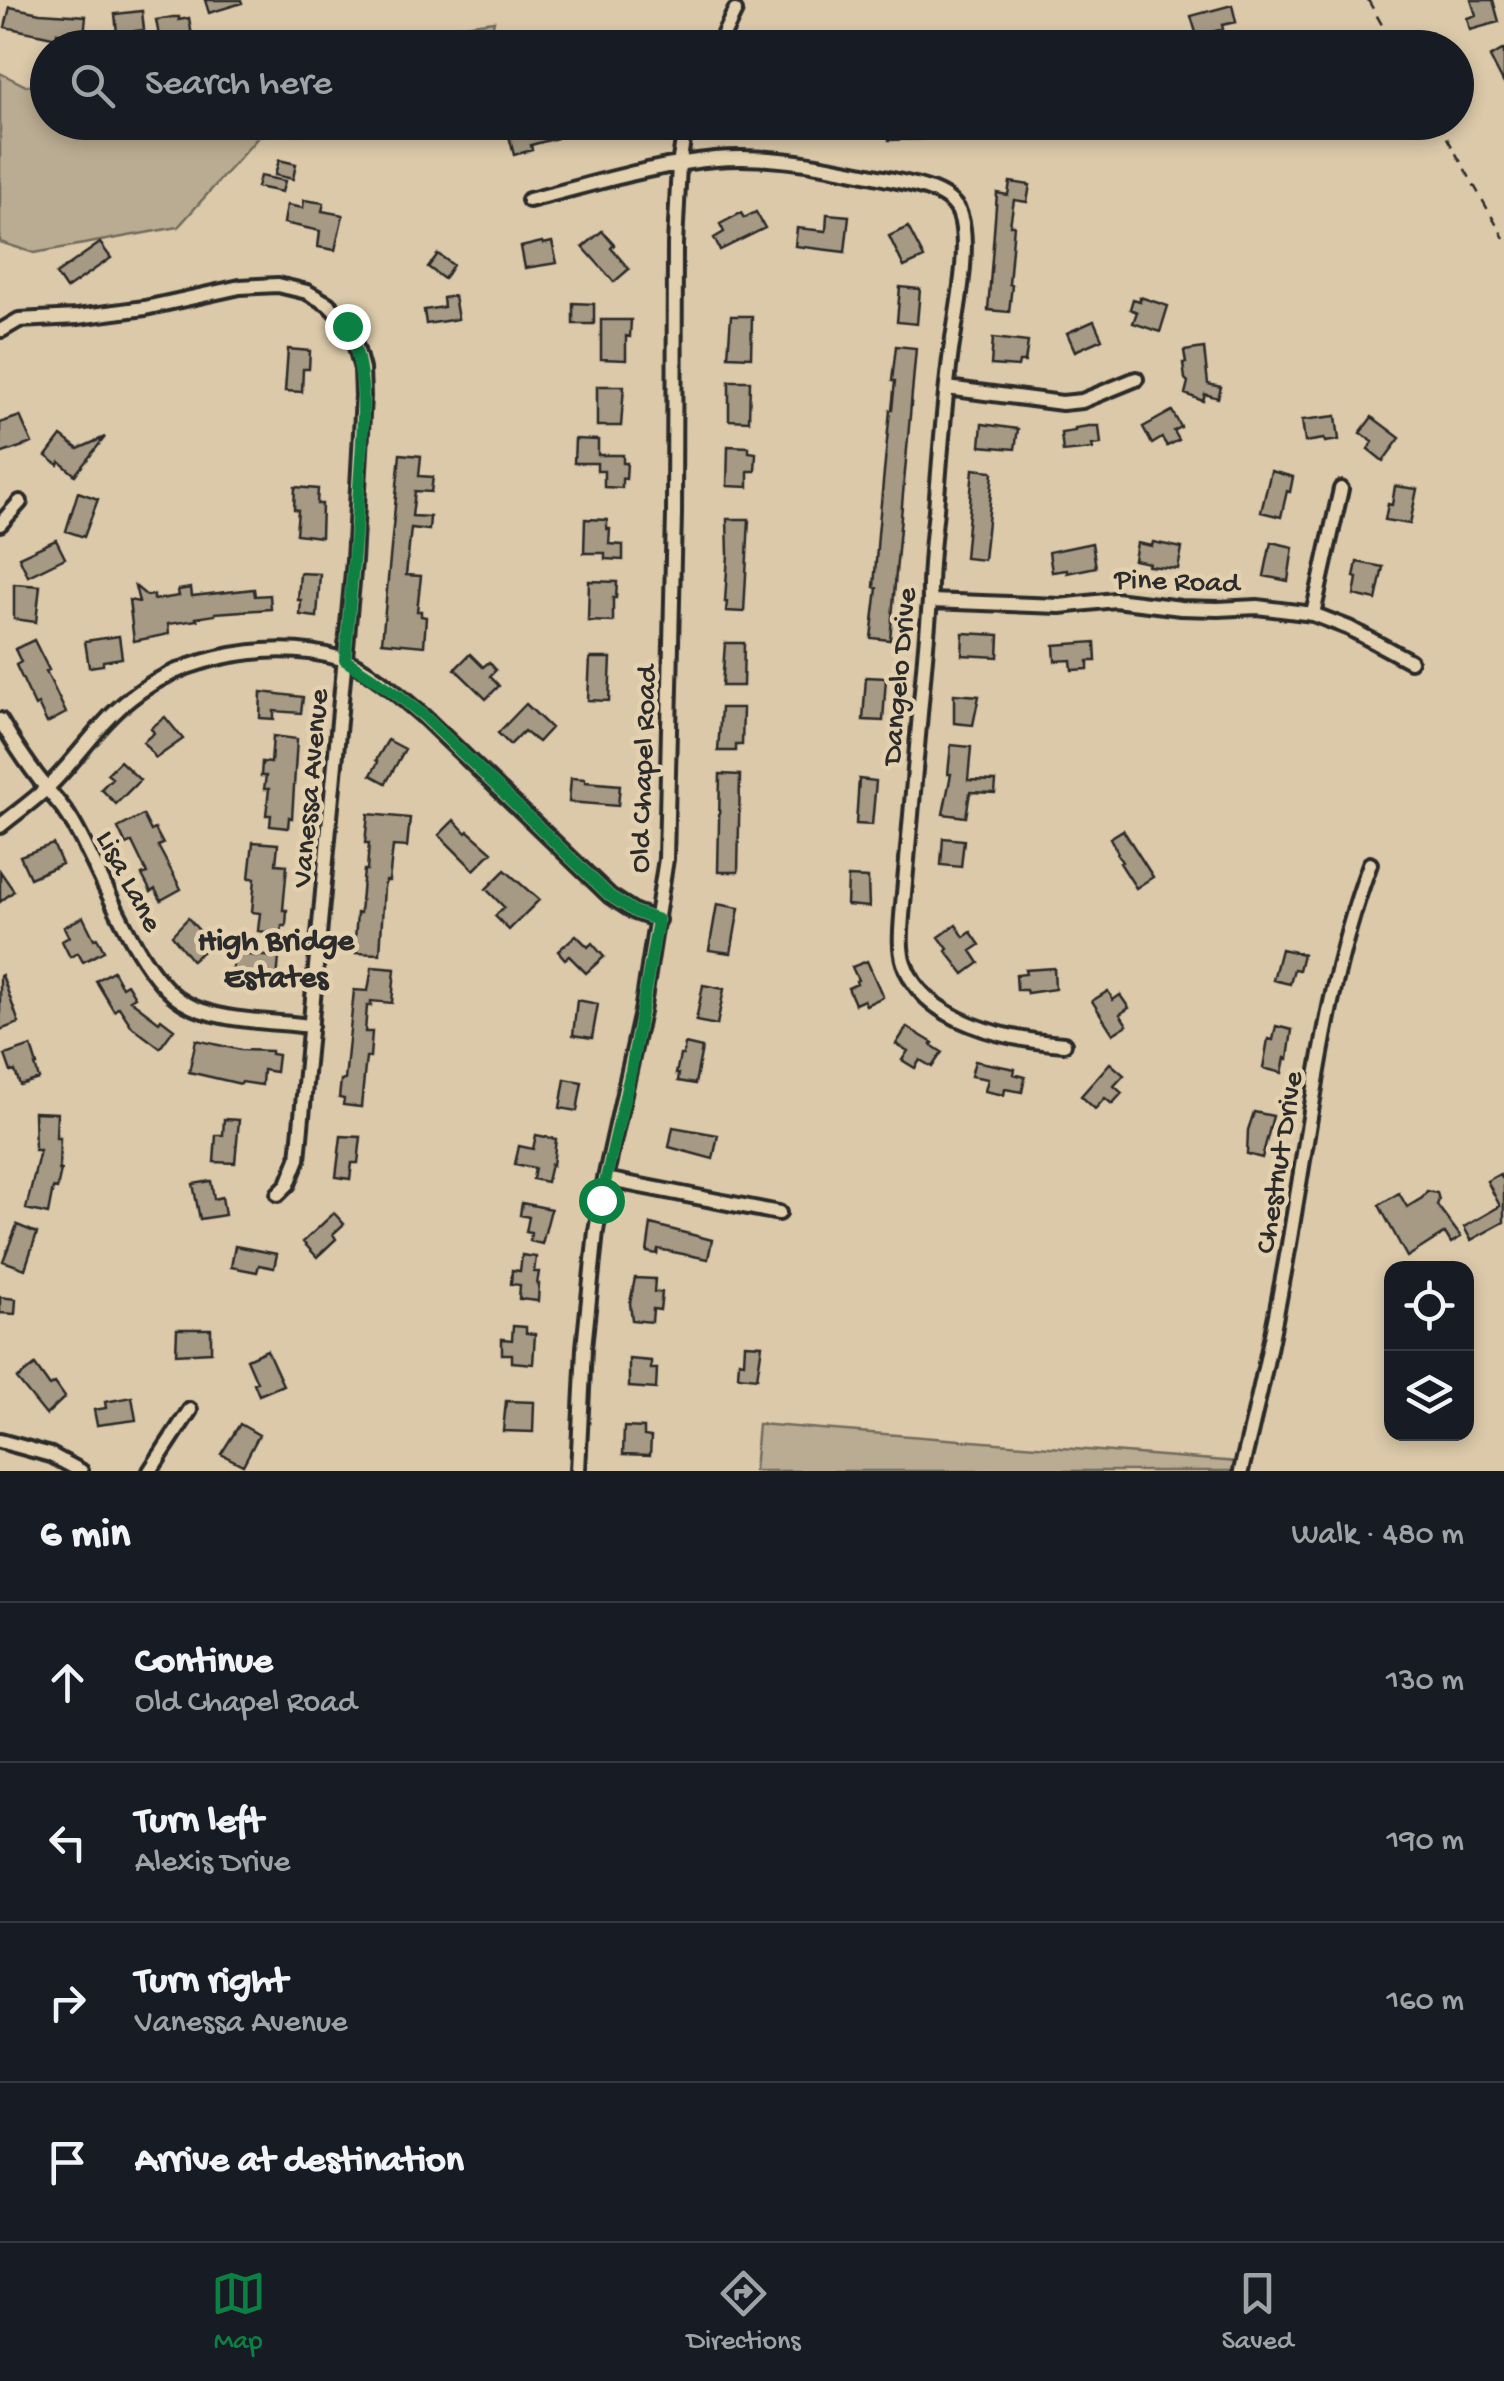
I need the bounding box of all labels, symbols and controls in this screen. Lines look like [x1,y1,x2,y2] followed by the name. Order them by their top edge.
[30,30,1474,140] search box
[65,58,120,113] icon: search
[145,63,332,107] text: Search here
[325,304,371,350] route end
[1113,564,1243,603] street label: Pine Road
[876,586,927,768] street label: Dangelo Drive
[624,662,667,874] street label: Old Chapel Road
[286,687,339,890] street label: Vanessa Avenue
[86,825,168,939] street label: Lisa Lane
[198,924,356,999] district label: High Bridge Estates
[1250,1068,1313,1256] street label: Chestnut Drive
[579,1178,625,1224] route start
[1384,1261,1474,1441] map controls
[1384,1261,1474,1351] button: locate
[1384,1351,1474,1441] button: layers
[40,1512,130,1561] text: 6 min
[1291,1517,1464,1555] text: Walk · 480 m
[135,1641,273,1685] text: Continue
[40,1655,95,1710] icon: ahead
[1386,1663,1464,1701] text: 130 m
[135,1685,357,1723] text: Old Chapel Road
[135,1801,263,1845] text: Turn left
[40,1815,95,1870] icon: left
[1387,1823,1464,1861] text: 190 m
[135,1845,290,1883] text: Alexis Drive
[135,1961,287,2005] text: Turn right
[40,1975,95,2030] icon: right
[1386,1983,1464,2021] text: 160 m
[135,2005,347,2043] text: Vanessa Avenue
[40,2135,95,2190] icon: arrive
[135,2140,464,2184] text: Arrive at destination
[211,2266,266,2359] tab: Map
[687,2266,801,2359] tab: Directions
[1222,2266,1293,2359] tab: Saved

